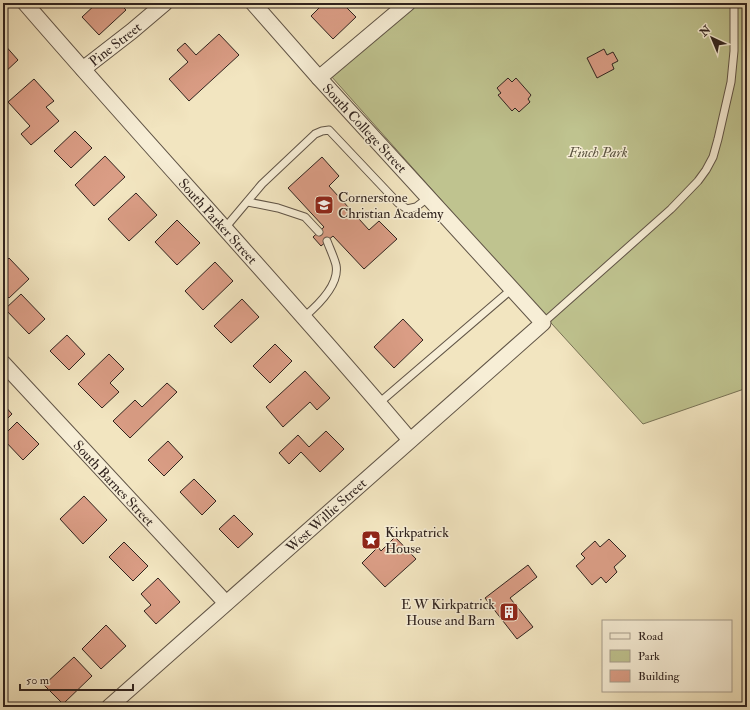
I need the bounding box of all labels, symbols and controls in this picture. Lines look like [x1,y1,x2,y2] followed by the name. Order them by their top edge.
[86,18,145,70] street label: Pine Street
[692,18,732,58] north arrow
[697,22,714,40] text: N
[319,80,411,177] street label: South College Street
[567,144,628,161] park label: Finch Park
[175,175,261,268] street label: South Parker Street
[338,189,444,223] place label: Cornerstone Christian Academy
[313,194,335,216] school or university icon: Cornerstone Christian Academy
[69,437,158,530] street label: South Barnes Street
[282,474,370,557] street label: West Willie Street
[385,524,449,557] place label: Kirkpatrick House
[360,529,382,551] place icon: Kirkpatrick House
[401,596,495,629] place label: E W Kirkpatrick House and Barn
[498,601,520,623] building icon: E W Kirkpatrick House and Barn
[602,620,732,692] legend
[638,629,663,644] text: Road
[638,649,660,664] text: Park
[20,666,133,692] scale bar
[638,669,681,684] text: Building
[26,673,50,688] text: 50 m

